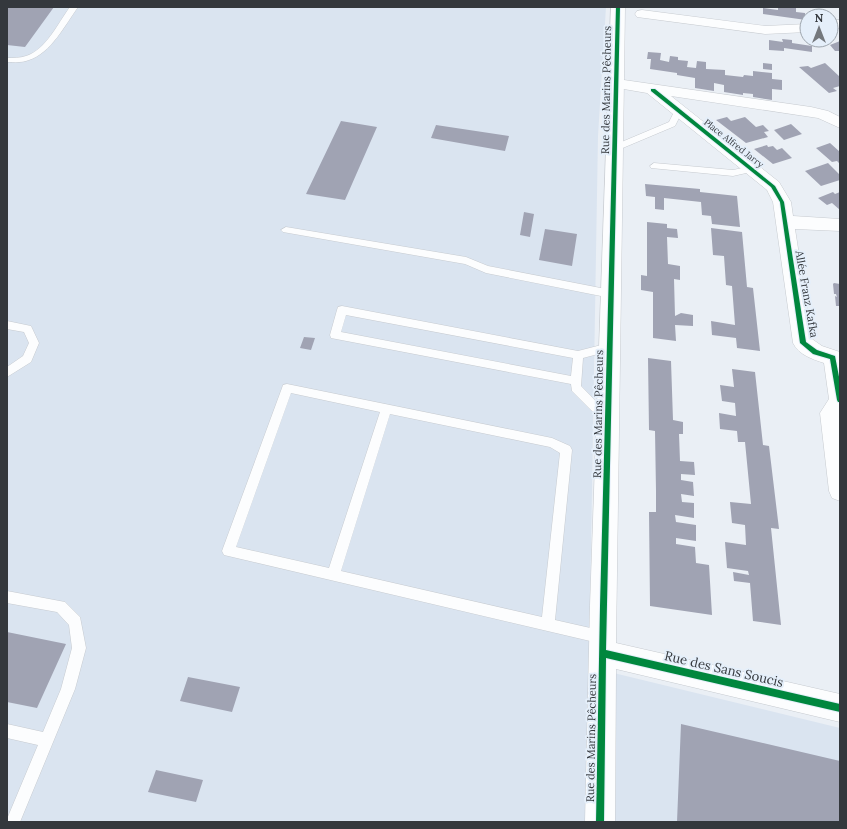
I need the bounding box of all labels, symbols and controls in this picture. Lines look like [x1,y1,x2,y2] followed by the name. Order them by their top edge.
[799,8,839,48] north arrow
[815,11,824,25] text: N
[598,26,614,154] street label: Rue des Marins Pêcheurs
[702,116,766,170] street label: Place Alfred Jarry
[792,248,822,339] street label: Allée Franz Kafka
[590,350,606,478] street label: Rue des Marins Pêcheurs
[663,647,785,691] street label: Rue des Sans Soucis
[583,674,599,802] street label: Rue des Marins Pêcheurs

